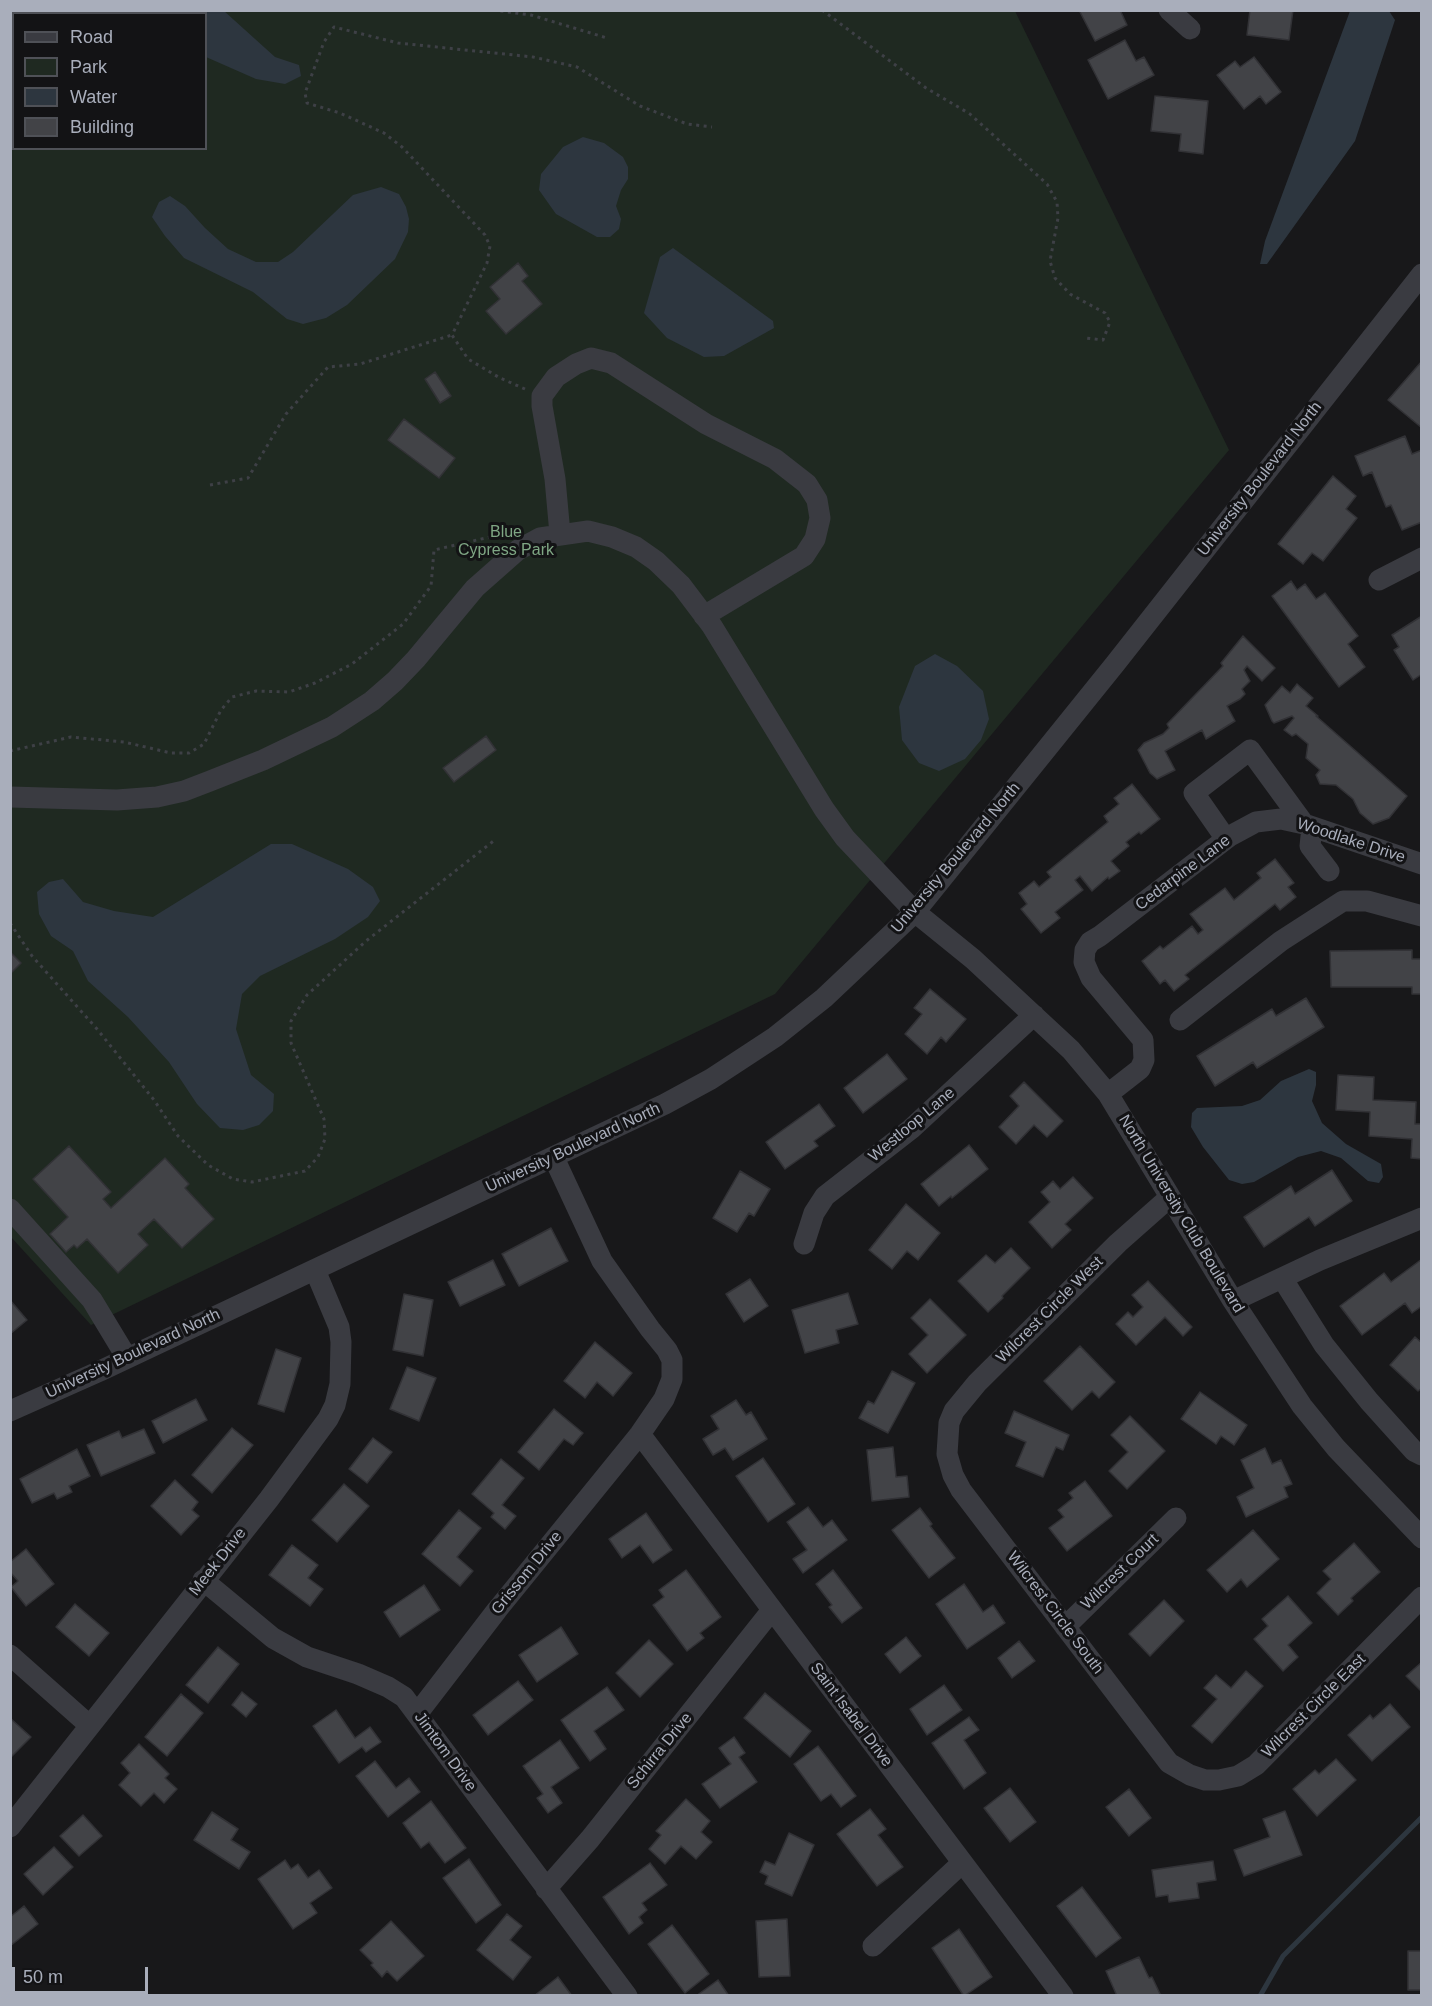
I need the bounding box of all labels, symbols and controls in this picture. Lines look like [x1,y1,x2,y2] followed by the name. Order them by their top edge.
[12,12,207,150] legend
[70,27,113,47] text: Road
[70,57,107,77] text: Park
[70,87,117,107] text: Water
[70,117,134,137] text: Building
[1194,398,1326,560] street label: University Boulevard North
[458,523,554,561] park label: Blue Cypress Park
[887,779,1025,937] street label: University Boulevard North
[1294,814,1408,868] street label: Woodlake Drive
[1132,831,1234,915] street label: Cedarpine Lane
[865,1083,959,1167] street label: Westloop Lane
[483,1099,663,1197] street label: University Boulevard North
[1114,1111,1248,1317] street label: North University Club Boulevard
[993,1253,1107,1367] street label: Wilcrest Circle West
[43,1305,223,1403] street label: University Boulevard North
[186,1524,250,1600] street label: Meek Drive
[488,1528,566,1618] street label: Grissom Drive
[1077,1530,1163,1614] street label: Wilcrest Court
[1003,1548,1107,1678] street label: Wilcrest Circle South
[1258,1650,1370,1762] street label: Wilcrest Circle East
[806,1659,896,1771] street label: Saint Isabel Drive
[410,1709,480,1795] street label: Jimtom Drive
[623,1709,697,1793] street label: Schirra Drive
[15,1955,152,1993] scale bar
[23,1967,63,1987] text: 50 m

